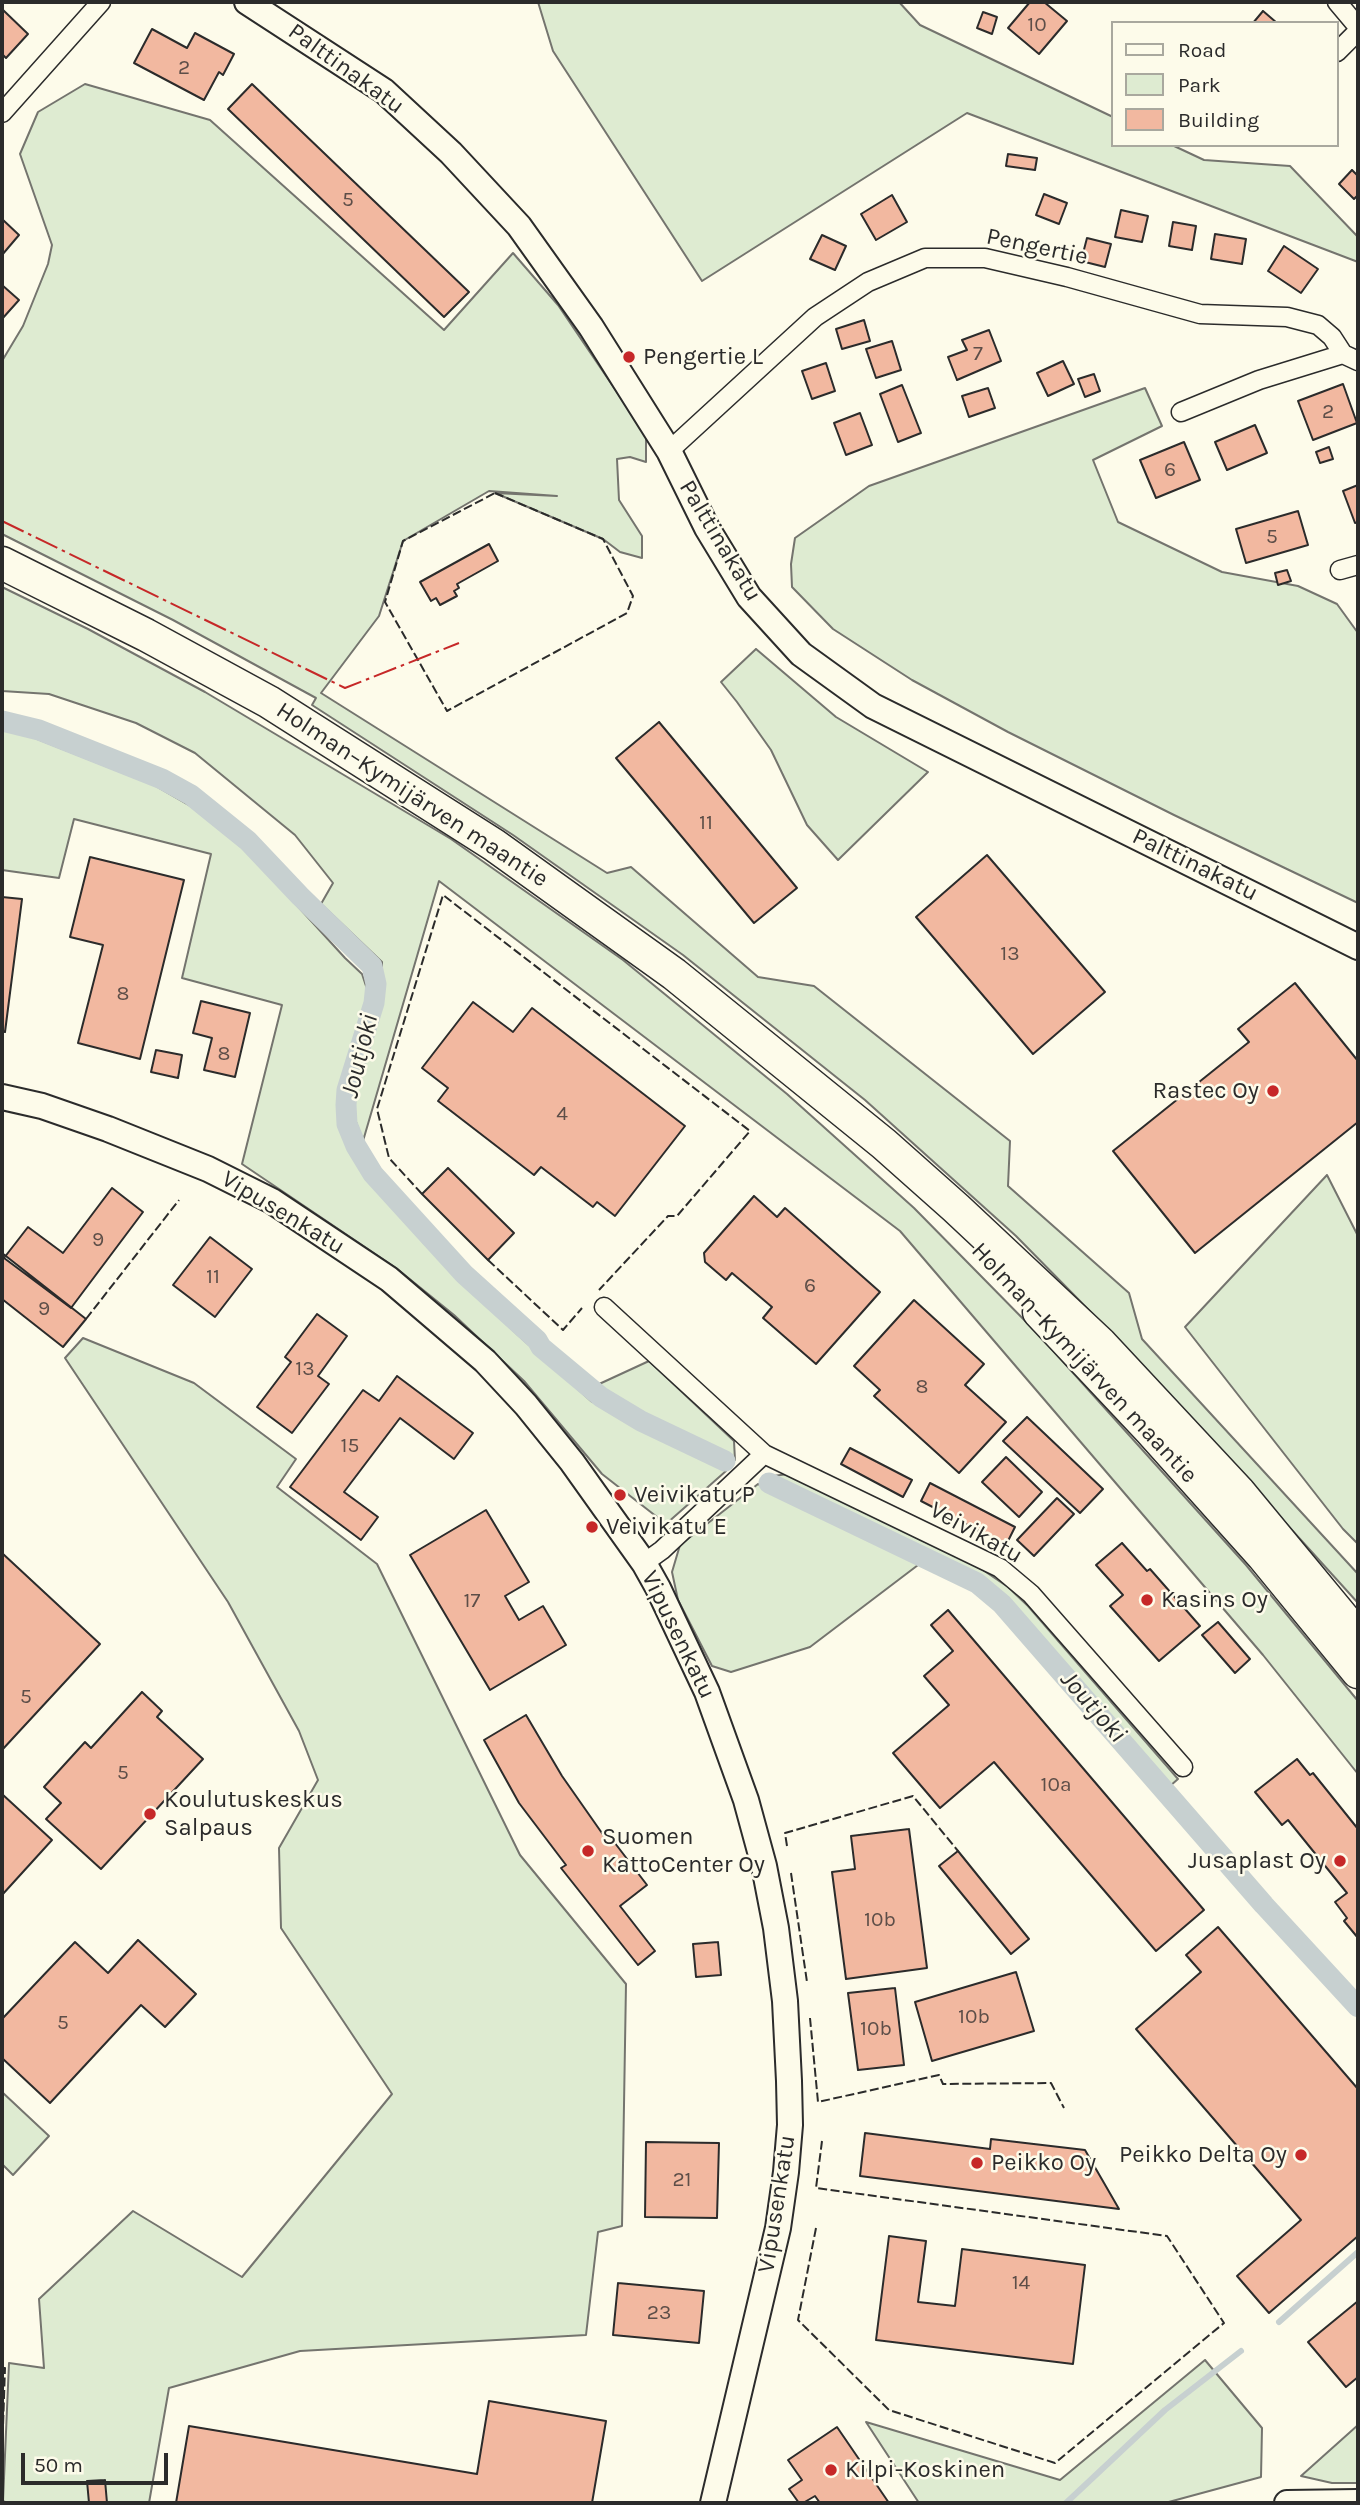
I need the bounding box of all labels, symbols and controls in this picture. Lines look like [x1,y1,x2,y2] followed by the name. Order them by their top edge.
[1027,12,1047,38] house number: 10
[282,17,410,121] street label: Palttinakatu
[1112,21,1339,147] legend
[1178,38,1226,62] text: Road
[178,55,190,81] house number: 2
[1178,73,1221,97] text: Park
[1178,108,1259,132] text: Building
[342,187,354,213] house number: 5
[984,222,1090,272] street label: Pengertie
[973,341,983,367] house number: 7
[643,343,763,371] place label: Pengertie L
[621,349,637,365] marker: Pengertie L
[1322,399,1334,425] house number: 2
[1164,457,1176,483] house number: 6
[673,475,767,607] street label: Palttinakatu
[1266,524,1278,550] house number: 5
[271,696,553,894] street label: Holman–Kymijärven maantie
[699,810,713,836] house number: 11
[1127,822,1263,908] street label: Palttinakatu
[1000,941,1020,967] house number: 13
[117,981,129,1007] house number: 8
[335,1011,385,1101] water label: Joutjoki
[218,1041,230,1067] house number: 8
[1152,1077,1259,1105] place label: Rastec Oy
[1265,1083,1281,1099] marker: Rastec Oy
[556,1101,568,1127] house number: 4
[216,1165,350,1261] street label: Vipusenkatu
[92,1227,104,1253] house number: 9
[965,1237,1203,1489] street label: Holman–Kymijärven maantie
[206,1264,220,1290] house number: 11
[804,1273,816,1299] house number: 6
[38,1296,50,1322] house number: 9
[295,1356,315,1382] house number: 13
[916,1374,928,1400] house number: 8
[341,1433,359,1459] house number: 15
[634,1481,755,1509] place label: Veivikatu P
[612,1487,628,1503] marker: Veivikatu P
[925,1496,1027,1570] street label: Veivikatu
[606,1513,727,1541] place label: Veivikatu E
[584,1519,600,1535] marker: Veivikatu E
[635,1566,721,1704] street label: Vipusenkatu
[1161,1586,1268,1614] place label: Kasins Oy
[464,1588,480,1614] house number: 17
[1139,1592,1155,1608] marker: Kasins Oy
[1053,1664,1133,1750] water label: Joutjoki
[20,1684,32,1710] house number: 5
[117,1760,129,1786] house number: 5
[1041,1772,1071,1798] house number: 10a
[164,1786,343,1842] place label: Koulutuskeskus Salpaus
[142,1806,158,1822] marker: Koulutuskeskus Salpaus
[602,1823,765,1879] place label: Suomen KattoCenter Oy
[580,1843,596,1859] marker: Suomen KattoCenter Oy
[1188,1847,1326,1875] place label: Jusaplast Oy
[1332,1853,1348,1869] marker: Jusaplast Oy
[864,1907,896,1933] house number: 10b
[958,2004,990,2030] house number: 10b
[57,2010,69,2036] house number: 5
[860,2016,892,2042] house number: 10b
[752,2133,802,2275] street label: Vipusenkatu
[1119,2141,1287,2169] place label: Peikko Delta Oy
[1293,2147,1309,2163] marker: Peikko Delta Oy
[991,2149,1096,2177] place label: Peikko Oy
[969,2155,985,2171] marker: Peikko Oy
[672,2167,692,2193] house number: 21
[1012,2270,1030,2296] house number: 14
[647,2300,671,2326] house number: 23
[24,2438,172,2482] scale bar
[34,2453,83,2477] text: 50 m
[845,2456,1005,2484] place label: Kilpi-Koskinen
[823,2462,839,2478] marker: Kilpi-Koskinen

